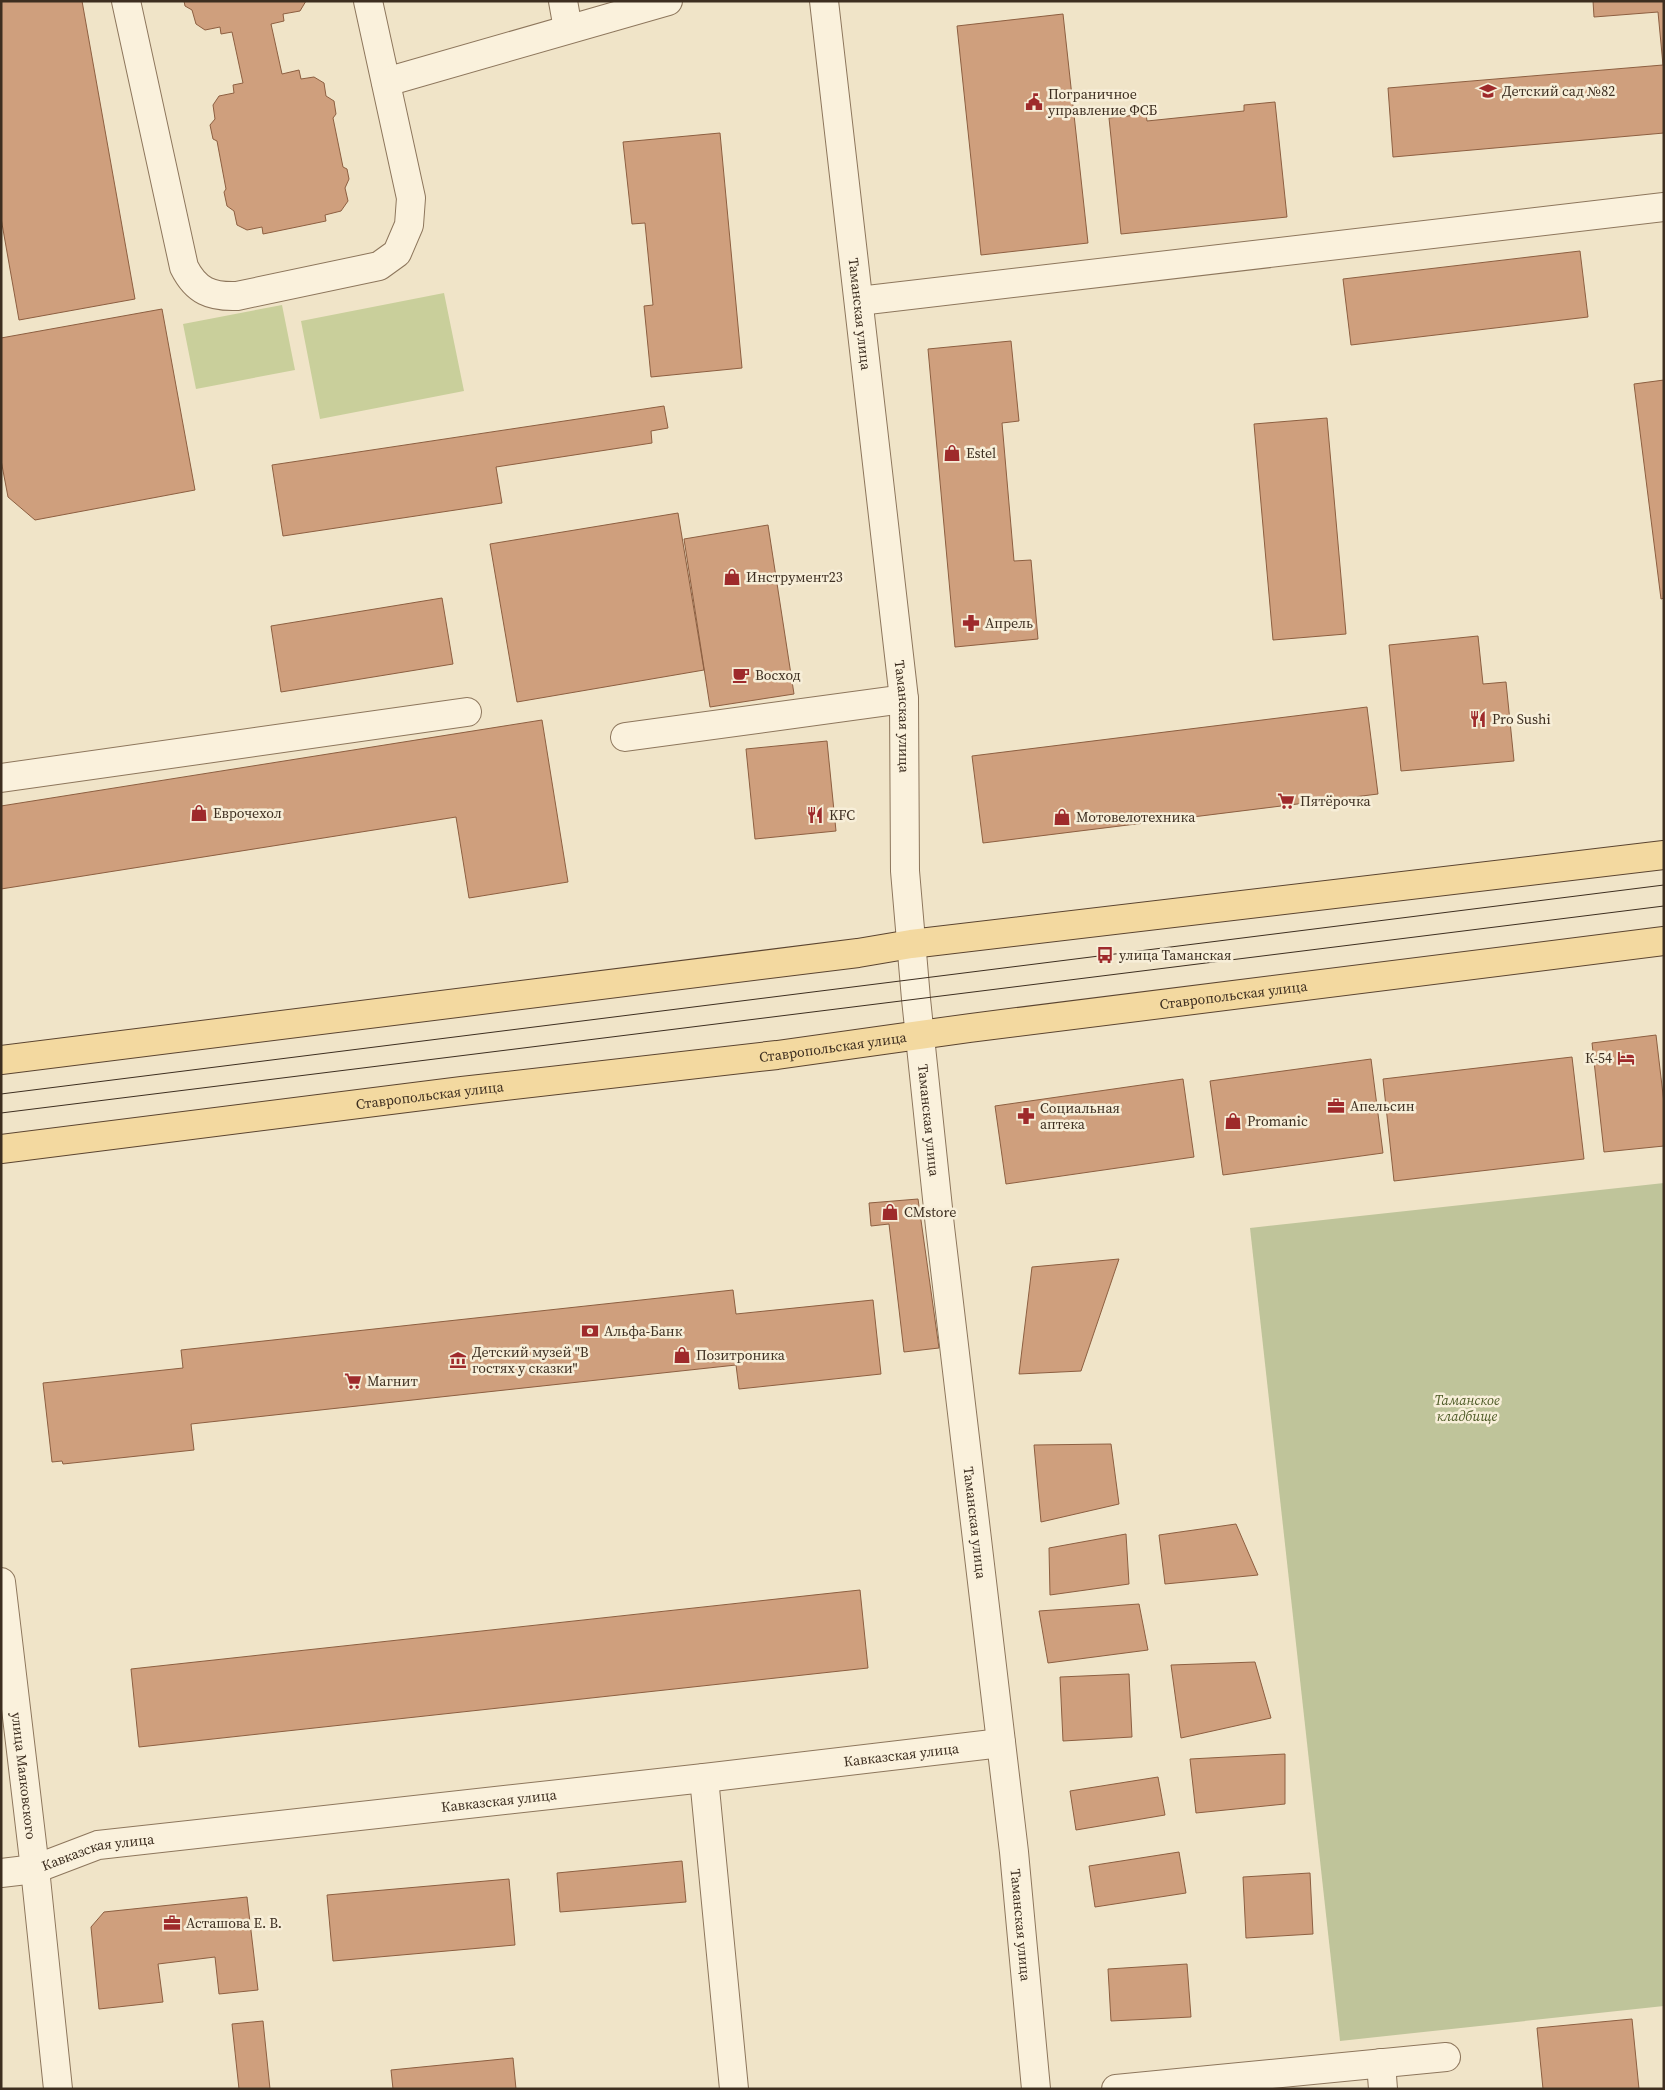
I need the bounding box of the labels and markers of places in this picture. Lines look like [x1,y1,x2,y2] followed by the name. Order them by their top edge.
[1478,81,1498,101] school or university icon: Детский сад №82
[1502,81,1615,101] place label: Детский сад №82
[1048,84,1158,120] place label: Пограничное управление ФСБ
[1024,92,1044,112] public building icon: Пограничное управление ФСБ
[942,443,962,463] shop icon: Estel
[966,443,996,463] place label: Estel
[722,567,742,587] shop icon: Инструмент23
[746,567,843,587] place label: Инструмент23
[961,613,981,633] pharmacy icon: Апрель
[985,613,1033,633] place label: Апрель
[731,665,751,685] cafe icon: Восход
[755,665,801,685] place label: Восход
[1468,709,1488,729] restaurant icon: Pro Sushi
[1492,709,1551,729] place label: Pro Sushi
[1276,791,1296,811] supermarket icon: Пятёрочка
[1300,791,1372,811] place label: Пятёрочка
[189,803,209,823] shop icon: Еврочехол
[213,803,282,823] place label: Еврочехол
[805,805,825,825] restaurant icon: KFC
[829,805,855,825] place label: KFC
[1052,807,1072,827] shop icon: Мотовелотехника
[1076,807,1196,827] place label: Мотовелотехника
[1095,945,1115,965] bus stop icon: улица Таманская
[1119,945,1231,965] place label: улица Таманская
[1585,1048,1612,1068] place label: К-54
[1616,1048,1636,1068] hotel icon: К-54
[1326,1096,1346,1116] office icon: Апельсин
[1350,1096,1415,1116] place label: Апельсин
[1040,1098,1120,1134] place label: Социальная аптека
[1016,1106,1036,1126] pharmacy icon: Социальная аптека
[1223,1111,1243,1131] shop icon: Promanic
[1247,1111,1308,1131] place label: Promanic
[880,1202,900,1222] shop icon: CMstore
[904,1202,956,1222] place label: CMstore
[580,1321,600,1341] bank icon: Альфа-Банк
[604,1321,683,1341] place label: Альфа-Банк
[472,1342,589,1378] place label: Детский музей "В гостях у сказки"
[672,1345,692,1365] shop icon: Позитроника
[696,1345,786,1365] place label: Позитроника
[448,1350,468,1370] museum icon: Детский музей "В гостях у сказки"
[343,1371,363,1391] supermarket icon: Магнит
[367,1371,418,1391] place label: Магнит
[162,1913,182,1933] office icon: Асташова Е. В.
[186,1913,282,1933] place label: Асташова Е. В.

